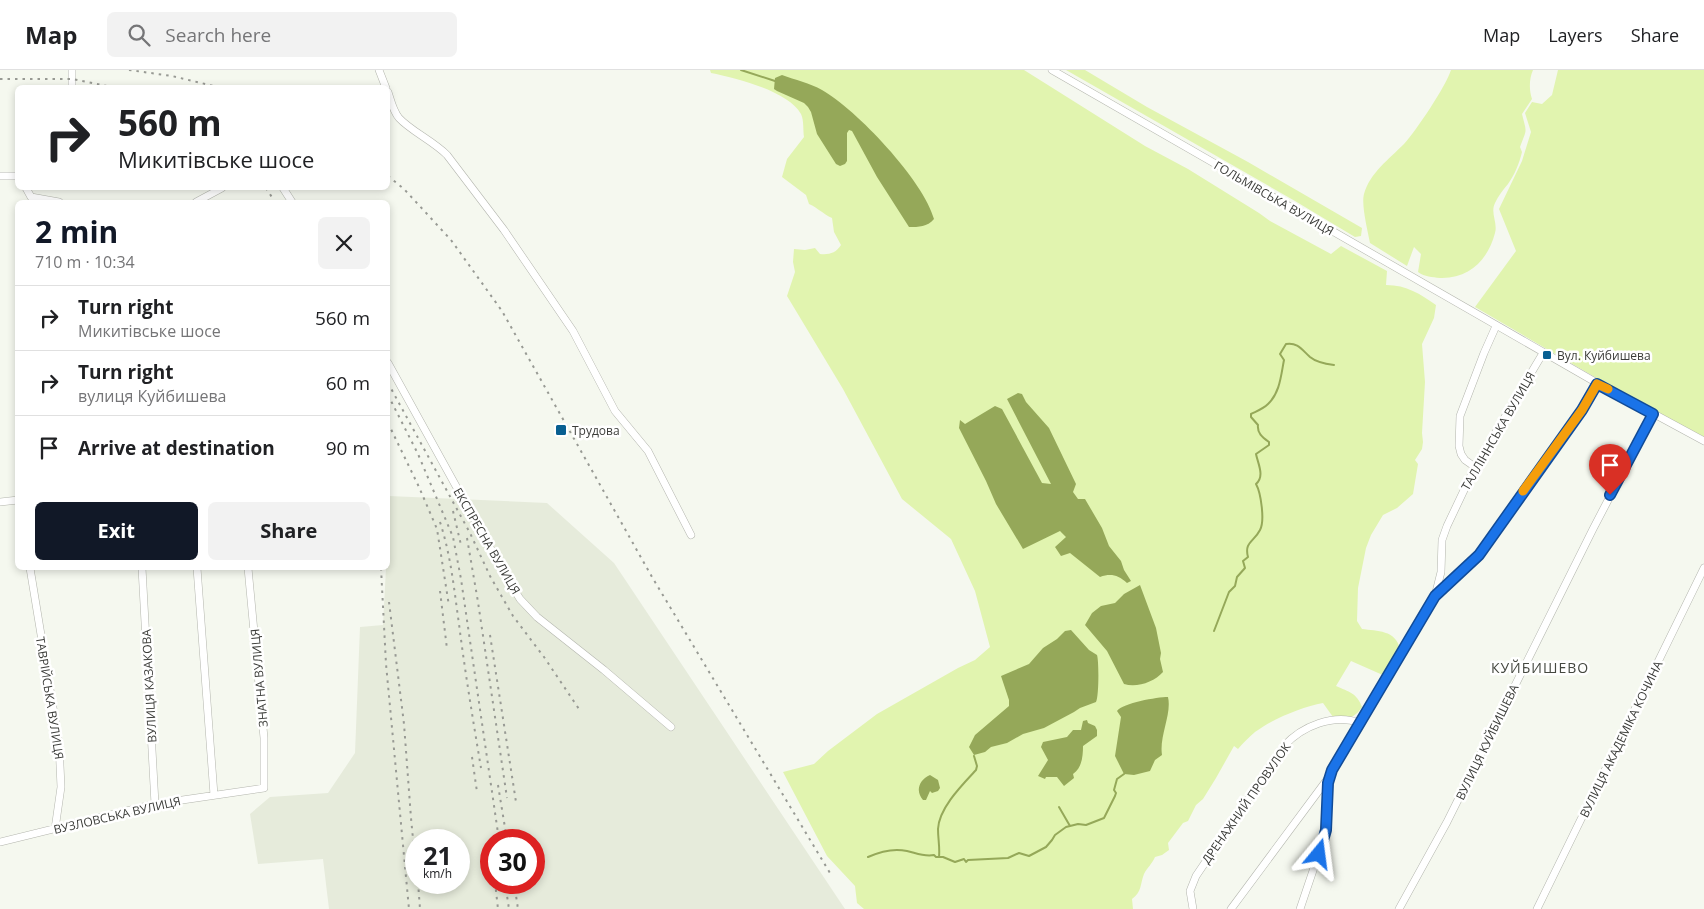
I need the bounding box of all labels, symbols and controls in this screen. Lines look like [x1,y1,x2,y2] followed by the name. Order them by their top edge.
[107,12,457,57] search box
[25,18,77,51] text: Map
[125,21,153,49] icon: search
[165,22,271,48] text: Search here
[1483,23,1520,47] text: Map
[1548,23,1603,47] text: Layers
[1631,23,1679,47] text: Share
[118,99,222,146] text: 560 m
[35,105,100,170] icon: right
[118,144,314,174] text: Микитівське шосе
[1211,157,1337,239] street label: ГОЛЬМІВСЬКА ВУЛИЦЯ
[35,211,118,252] text: 2 min
[318,217,370,269] button: close
[35,251,135,273] text: 710 m · 10:34
[78,294,173,320] text: Turn right
[35,304,63,332] icon: right
[315,305,370,331] text: 560 m
[78,320,221,342] text: Микитівське шосе
[1557,347,1651,364] place label: Вул. Куйбишева
[1541,349,1553,361] marker: Вул. Куйбишева
[78,359,173,385] text: Turn right
[35,369,63,397] icon: right
[1457,369,1539,493] street label: ТАЛЛІННСЬКА ВУЛИЦЯ
[326,370,370,396] text: 60 m
[78,385,227,407] text: вулиця Куйбишева
[572,422,620,439] place label: Трудова
[554,423,568,437] marker: Трудова
[35,434,63,462] icon: arrive
[78,435,275,461] text: Arrive at destination
[326,435,370,461] text: 90 m
[1589,444,1631,495] pin
[1596,451,1624,479] icon: arrive
[450,485,524,597] street label: ЕКСПРЕСНА ВУЛИЦЯ
[35,502,198,560] button: Exit
[208,502,370,560] button: Share
[138,628,160,743] street label: ВУЛИЦЯ КАЗАКОВА
[246,628,272,728] street label: ЗНАТНА ВУЛИЦЯ
[32,635,68,761] street label: ТАВРІЙСЬКА ВУЛИЦЯ
[1576,657,1667,820] street label: ВУЛИЦЯ АКАДЕМІКА КОЧИНА
[1491,658,1589,677] district label: КУЙБИШЕВО
[1452,681,1523,803] street label: ВУЛИЦЯ КУЙБИШЕВА
[1198,738,1295,867] street label: ДРЕНАЖНИЙ ПРОВУЛОК
[52,792,182,838] street label: ВУЗЛОВСЬКА ВУЛИЦЯ
[1292,827,1344,879] position arrow
[480,829,545,894] speed limit sign: 30
[423,838,452,872] text: 21
[423,865,452,882] text: km/h

